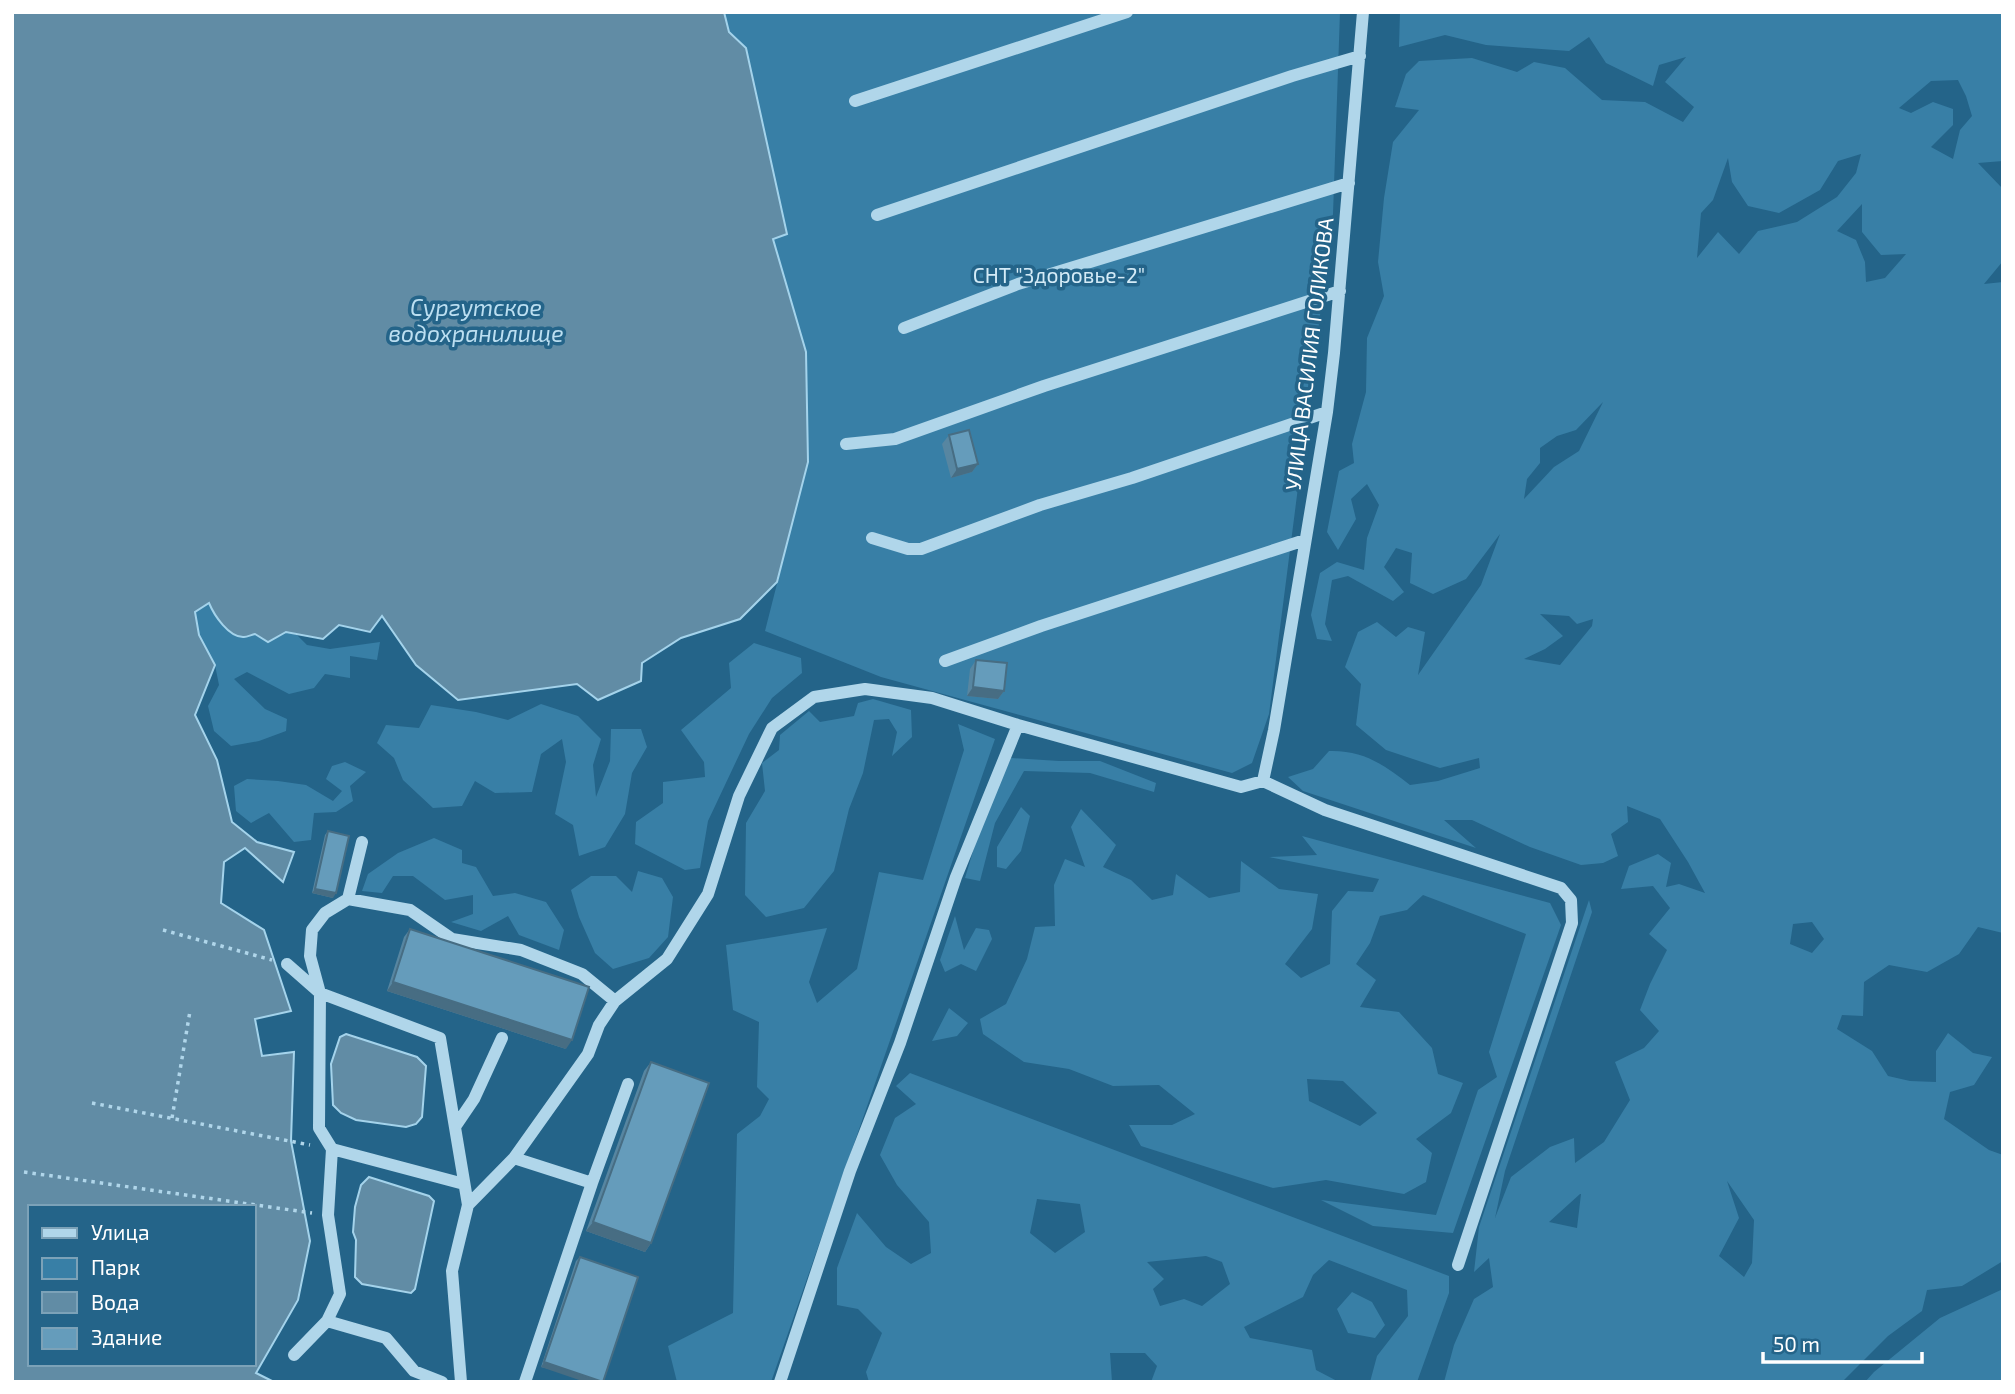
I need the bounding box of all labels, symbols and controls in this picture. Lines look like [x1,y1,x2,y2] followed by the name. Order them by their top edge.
[1279,216,1338,492] street label: УЛИЦА ВАСИЛИЯ ГОЛИКОВА
[973,262,1145,287] park label: СНТ "Здоровье-2"
[388,293,564,347] water label: Сургутское водохранилище
[28,1205,256,1366] legend
[91,1219,150,1244] text: Улица
[91,1254,140,1279] text: Парк
[91,1289,140,1314] text: Вода
[1763,1320,1922,1364] scale bar
[91,1324,162,1349] text: Здание
[1773,1331,1820,1356] text: 50 m

